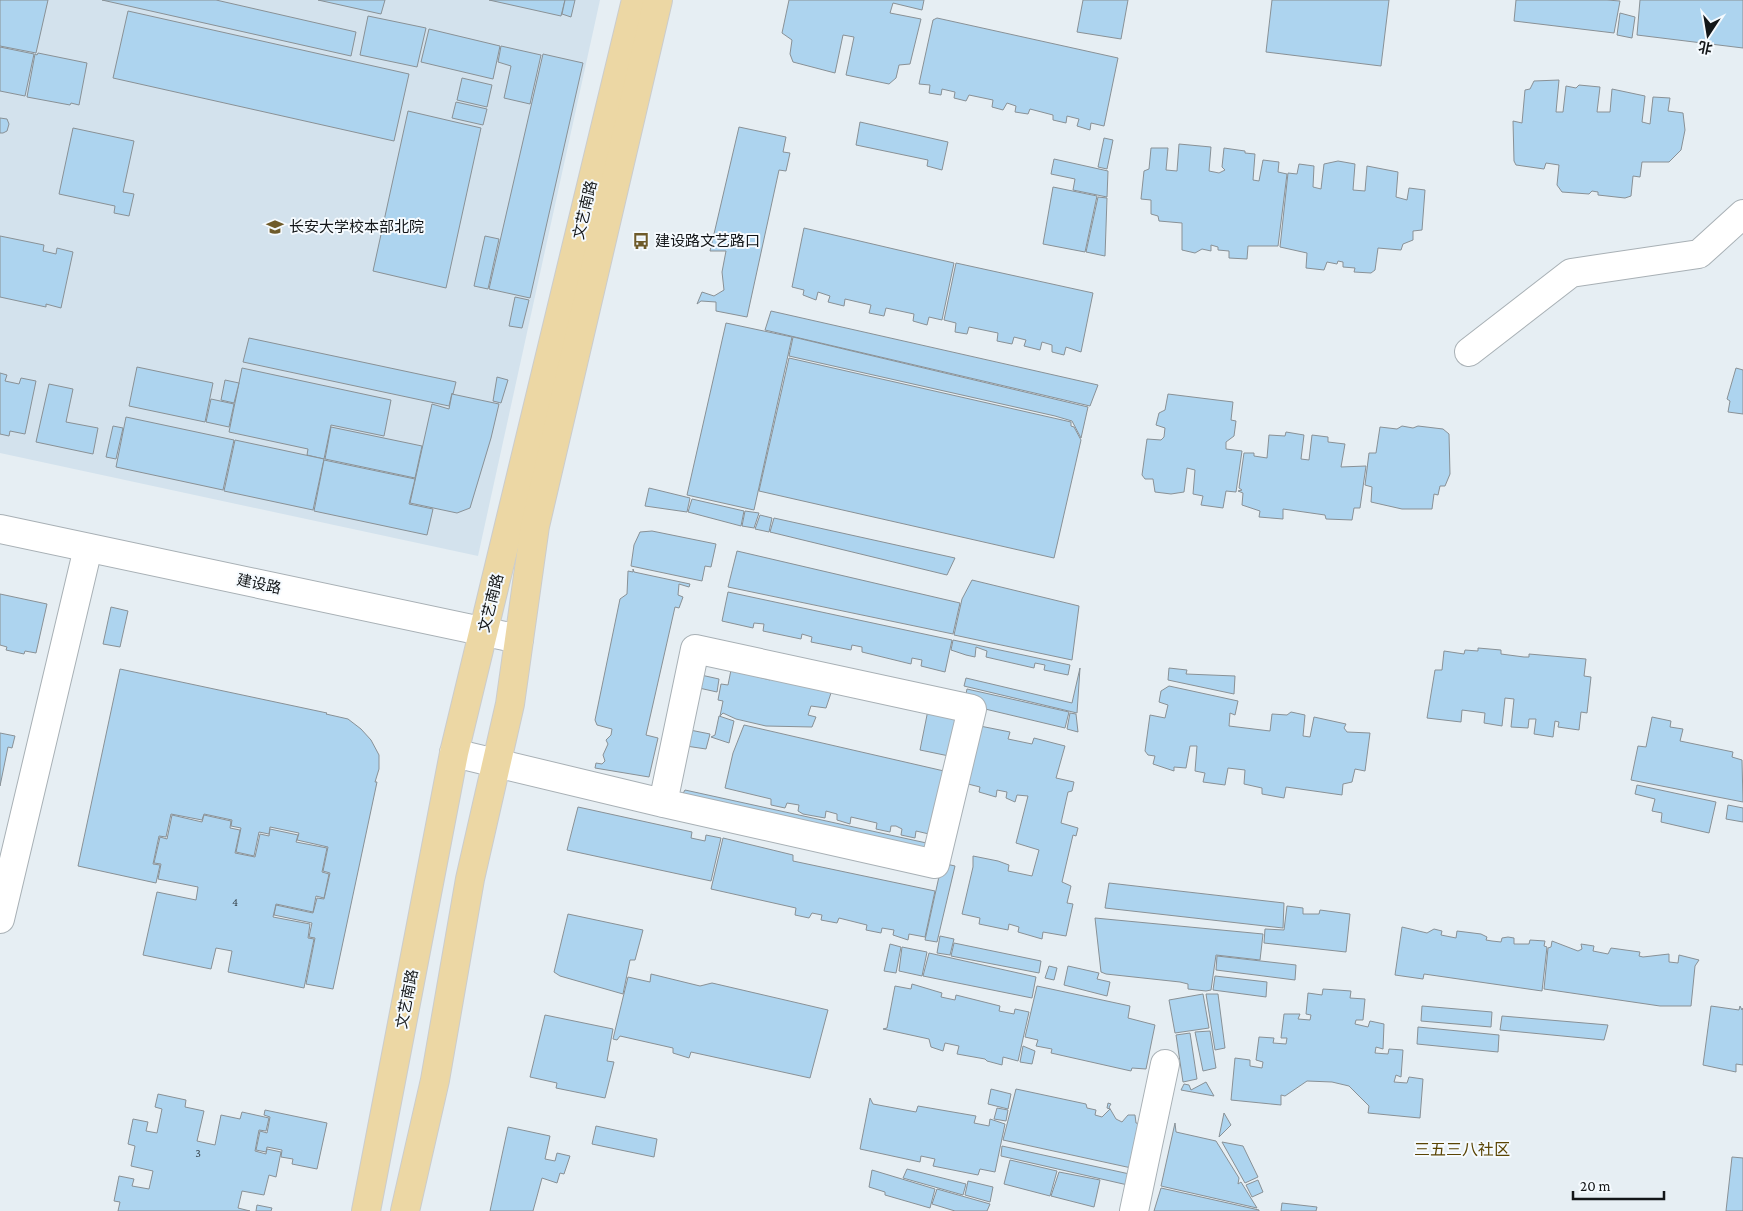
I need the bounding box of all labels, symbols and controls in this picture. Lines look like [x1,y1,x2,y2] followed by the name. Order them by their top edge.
[1683,10,1733,60] north arrow
[1697,38,1714,57] text: 北
[570,179,600,241] street label: 文艺南路
[265,217,285,237] school or university icon: 长安大学校本部北院
[289,218,424,235] place label: 长安大学校本部北院
[631,231,651,251] bus stop icon: 建设路文艺路口
[655,233,760,249] place label: 建设路文艺路口
[235,571,283,597] street label: 建设路
[476,572,506,634] street label: 文艺南路
[232,895,238,909] house number: 4
[393,968,421,1030] street label: 文艺南路
[1414,1141,1510,1158] district label: 三五三八社区
[195,1146,201,1160] house number: 3
[1573,1168,1664,1200] scale bar
[1580,1178,1611,1194] text: 20 m

